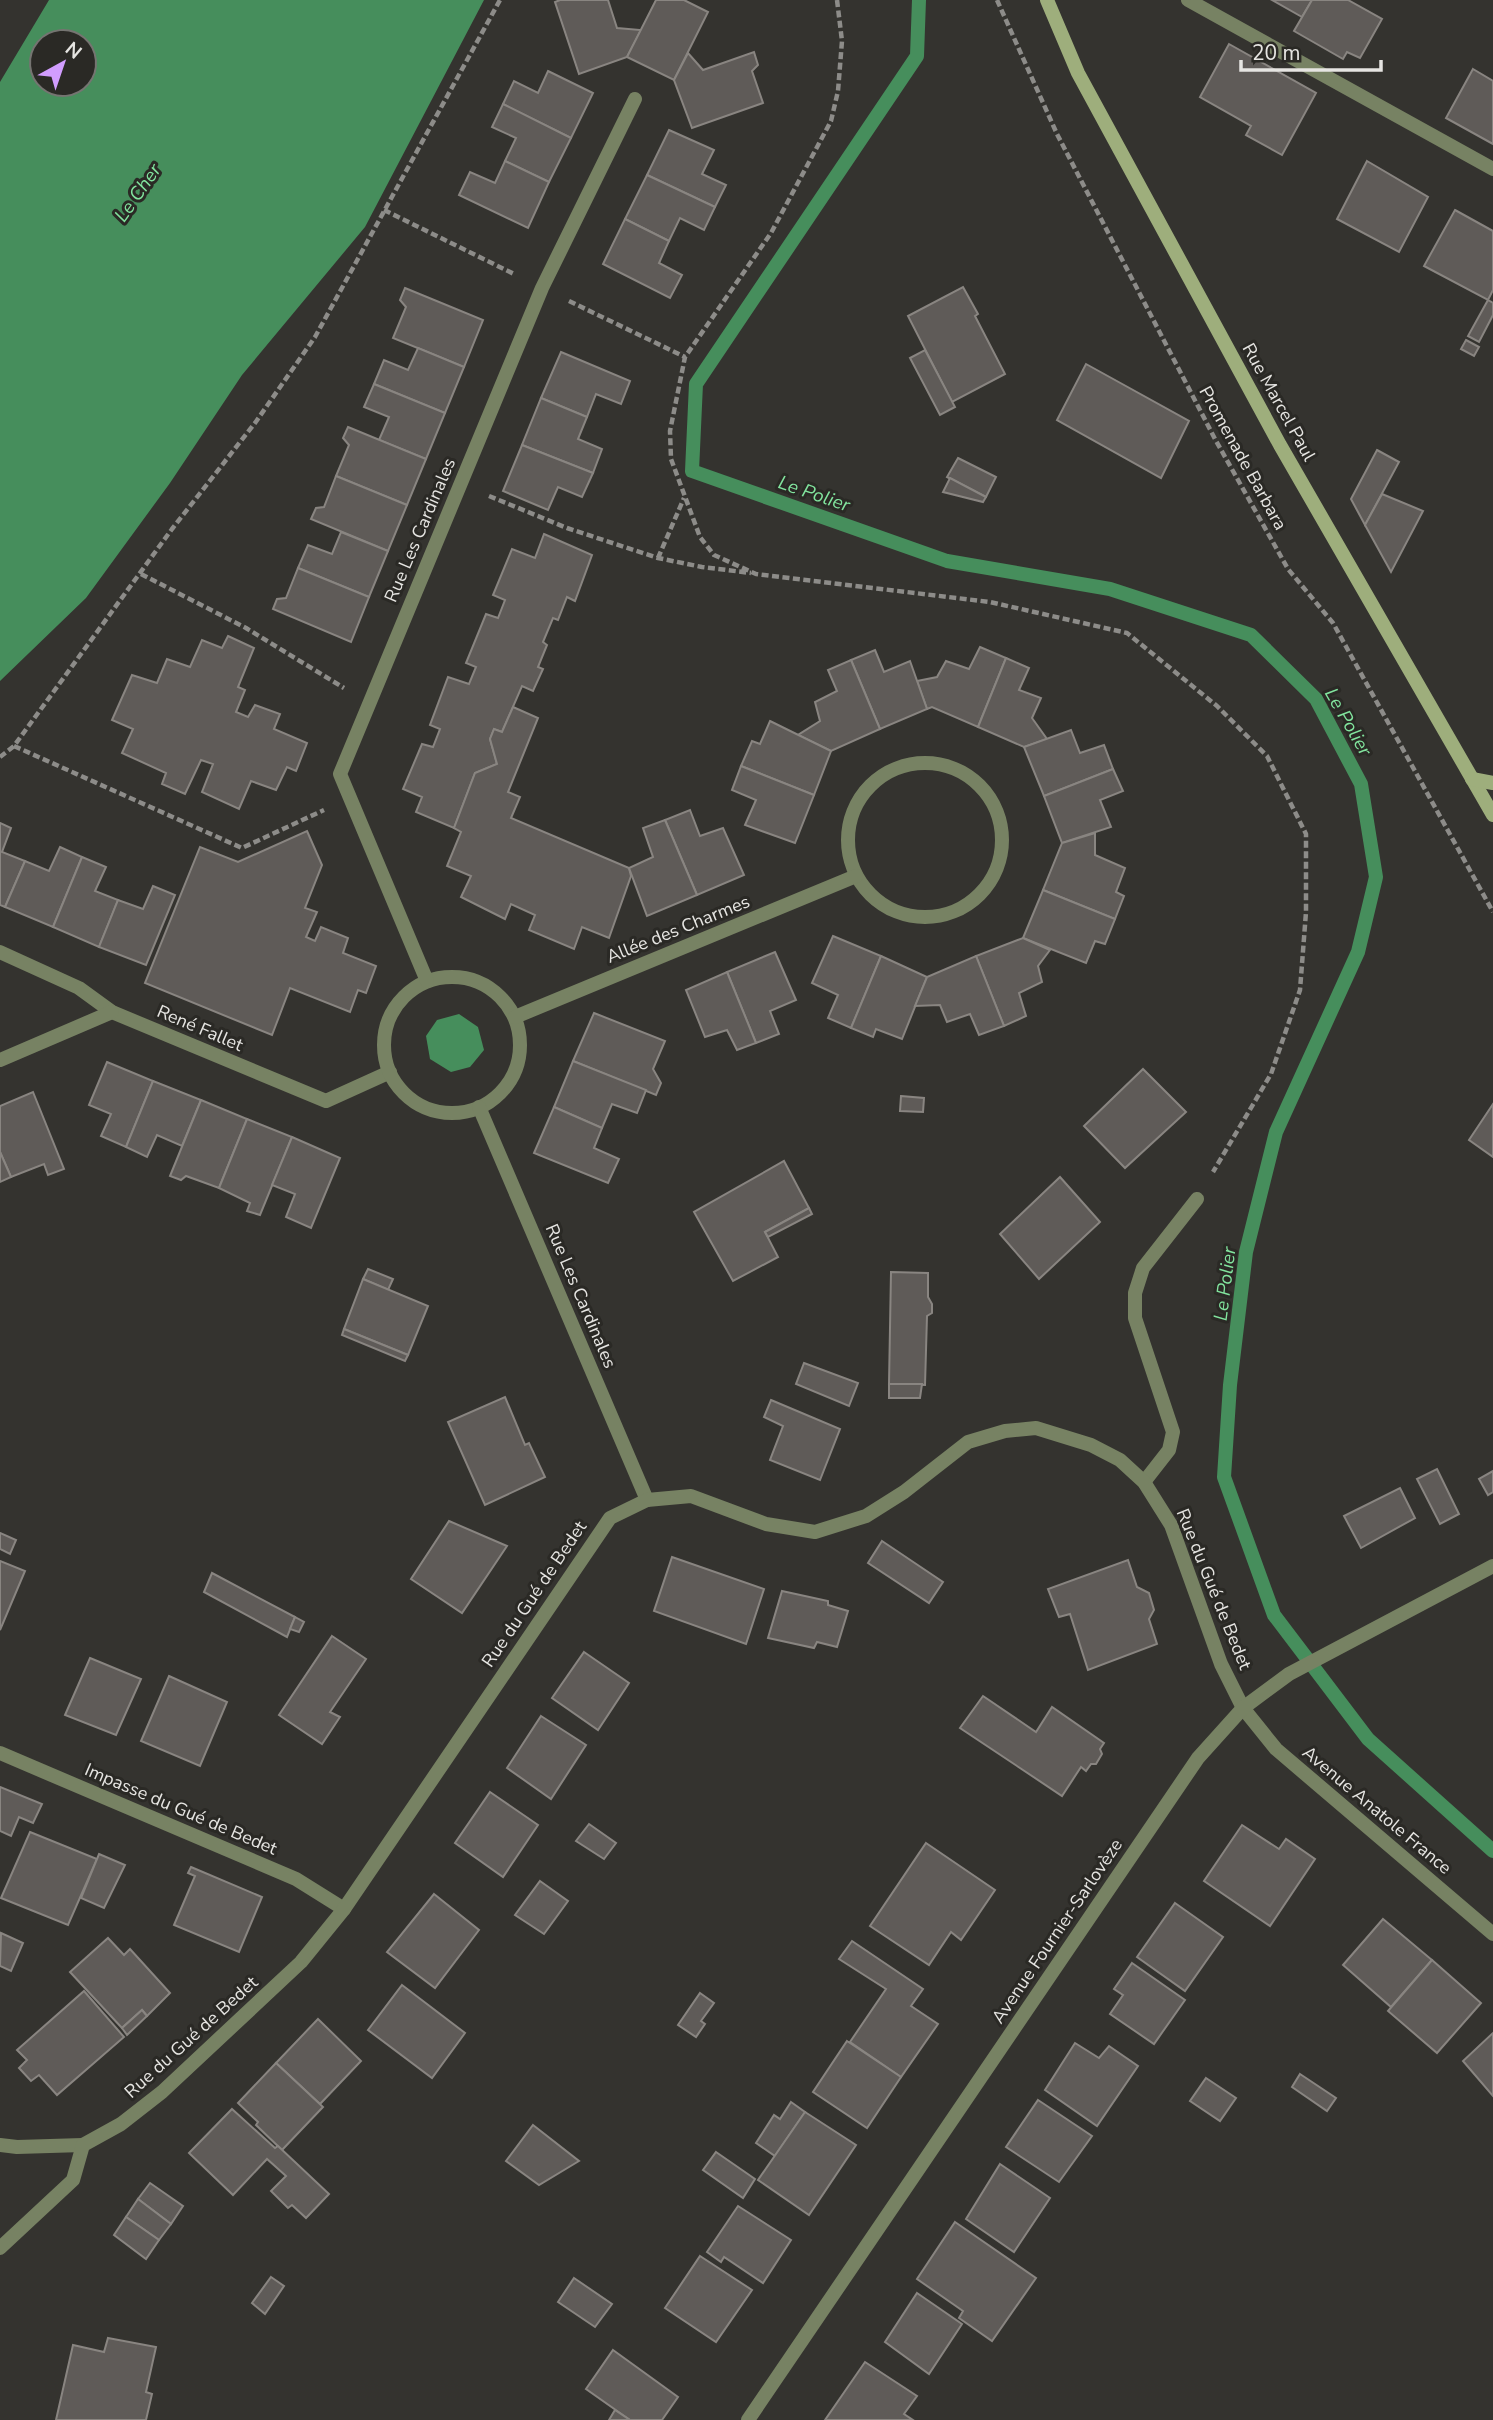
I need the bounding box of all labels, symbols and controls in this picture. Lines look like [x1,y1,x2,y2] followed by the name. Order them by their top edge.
[28,28,98,98] north arrow
[1241,28,1381,72] scale bar
[59,36,87,65] text: N
[1252,39,1301,67] text: 20 m
[109,158,168,227] water label: Le Cher
[1237,339,1322,466] street label: Rue Marcel Paul
[1193,382,1293,534] street label: Promenade Barbara
[379,454,461,606] street label: Rue Les Cardinales
[775,470,854,519] water label: Le Polier
[1318,683,1378,762] water label: Le Polier
[603,889,753,969] street label: Allée des Charmes
[153,999,247,1057] street label: René Fallet
[540,1220,622,1372] street label: Rue Les Cardinales
[1208,1244,1243,1322] water label: Le Polier
[1171,1505,1258,1674] street label: Rue du Gué de Bedet
[476,1516,592,1672] street label: Rue du Gué de Bedet
[1297,1740,1457,1880] street label: Avenue Anatole France
[81,1758,282,1861] street label: Impasse du Gué de Bedet
[986,1834,1128,2028] street label: Avenue Fournier-Sarlovèze
[119,1970,263,2103] street label: Rue du Gué de Bedet

